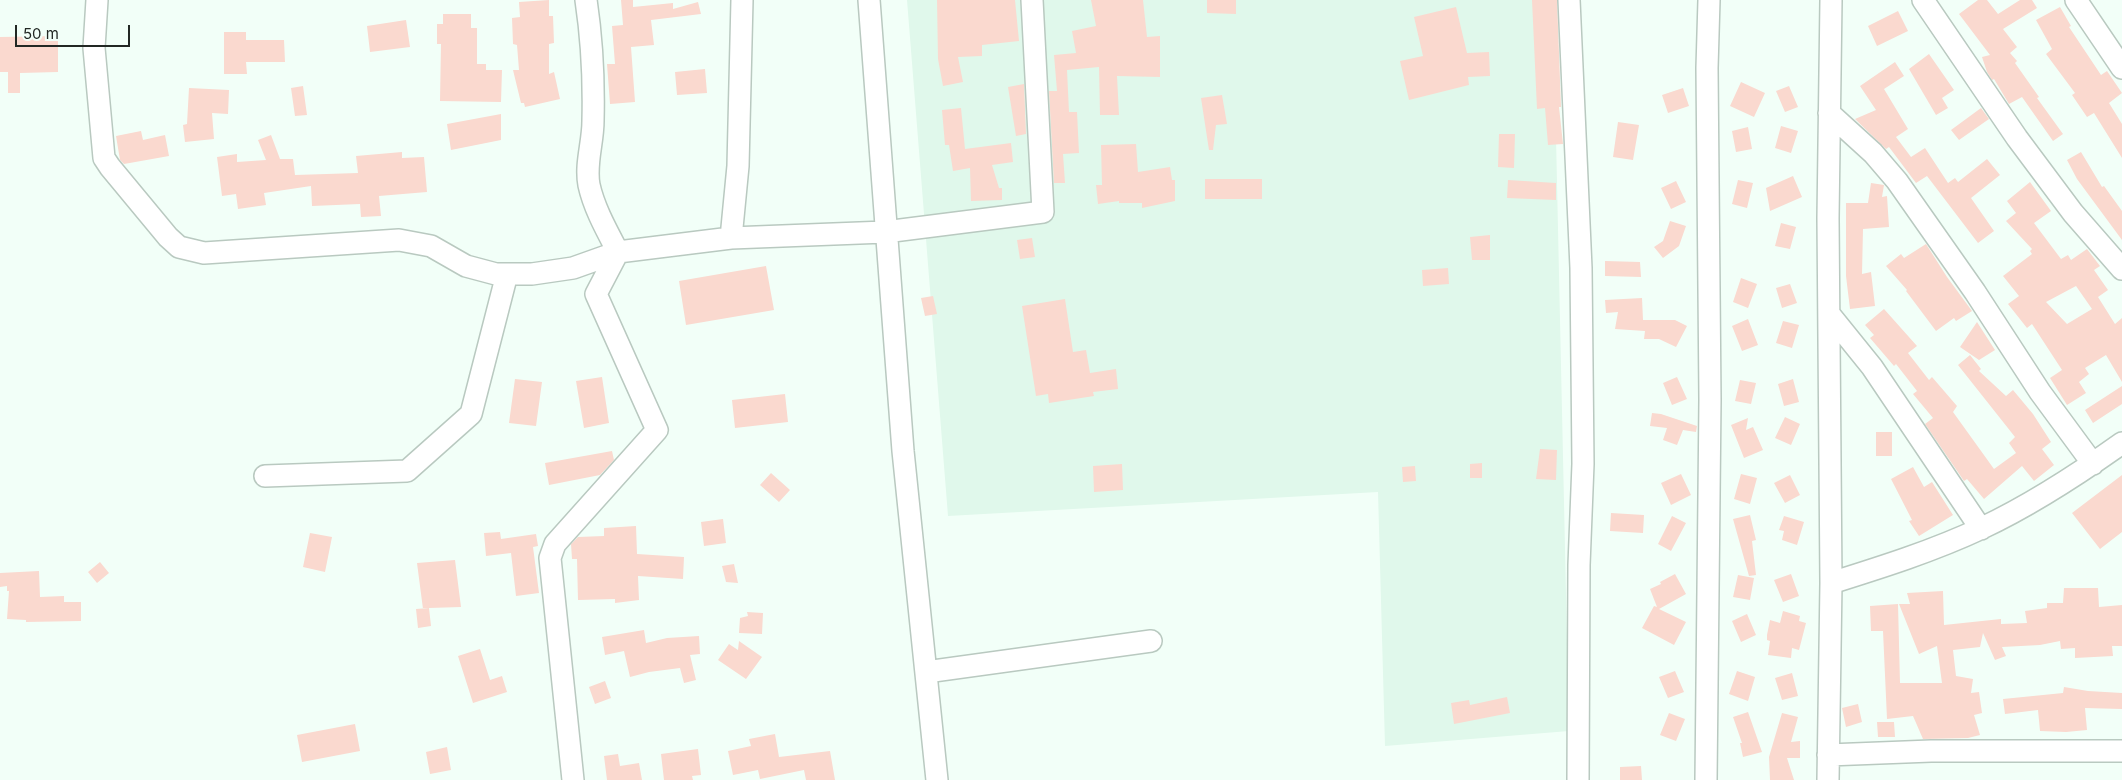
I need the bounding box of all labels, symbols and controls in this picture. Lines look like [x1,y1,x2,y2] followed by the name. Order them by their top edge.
[18,15,132,47] scale bar
[23,24,59,43] text: 50 m

